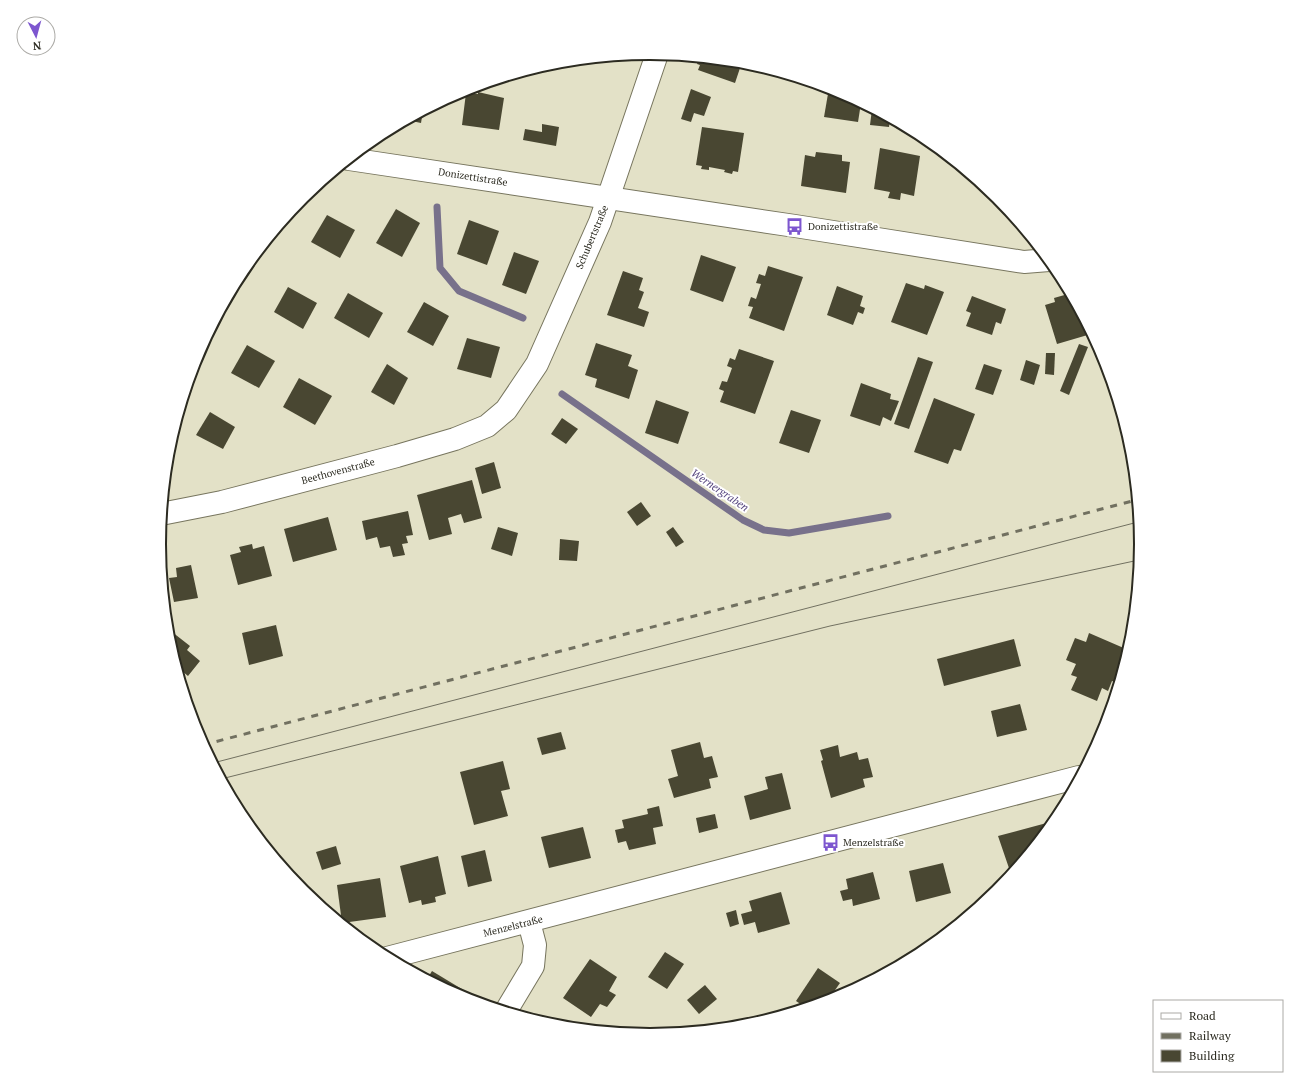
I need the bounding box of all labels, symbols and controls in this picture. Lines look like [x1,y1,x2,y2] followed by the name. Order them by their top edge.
[16,16,56,56] north arrow
[32,39,42,53] text: N
[437,165,509,189] street label: Donizettistraße
[573,203,611,271] street label: Schubertstraße
[785,216,805,236] bus stop icon: Donizettistraße
[808,220,878,233] place label: Donizettistraße
[300,455,376,487] street label: Beethovenstraße
[688,466,752,514] water label: Wernergraben
[820,832,840,852] bus stop icon: Menzelstraße
[843,836,904,849] place label: Menzelstraße
[482,912,544,940] street label: Menzelstraße
[1153,1000,1283,1072] legend
[1189,1008,1216,1023] text: Road
[1189,1028,1232,1043] text: Railway
[1189,1048,1235,1063] text: Building

